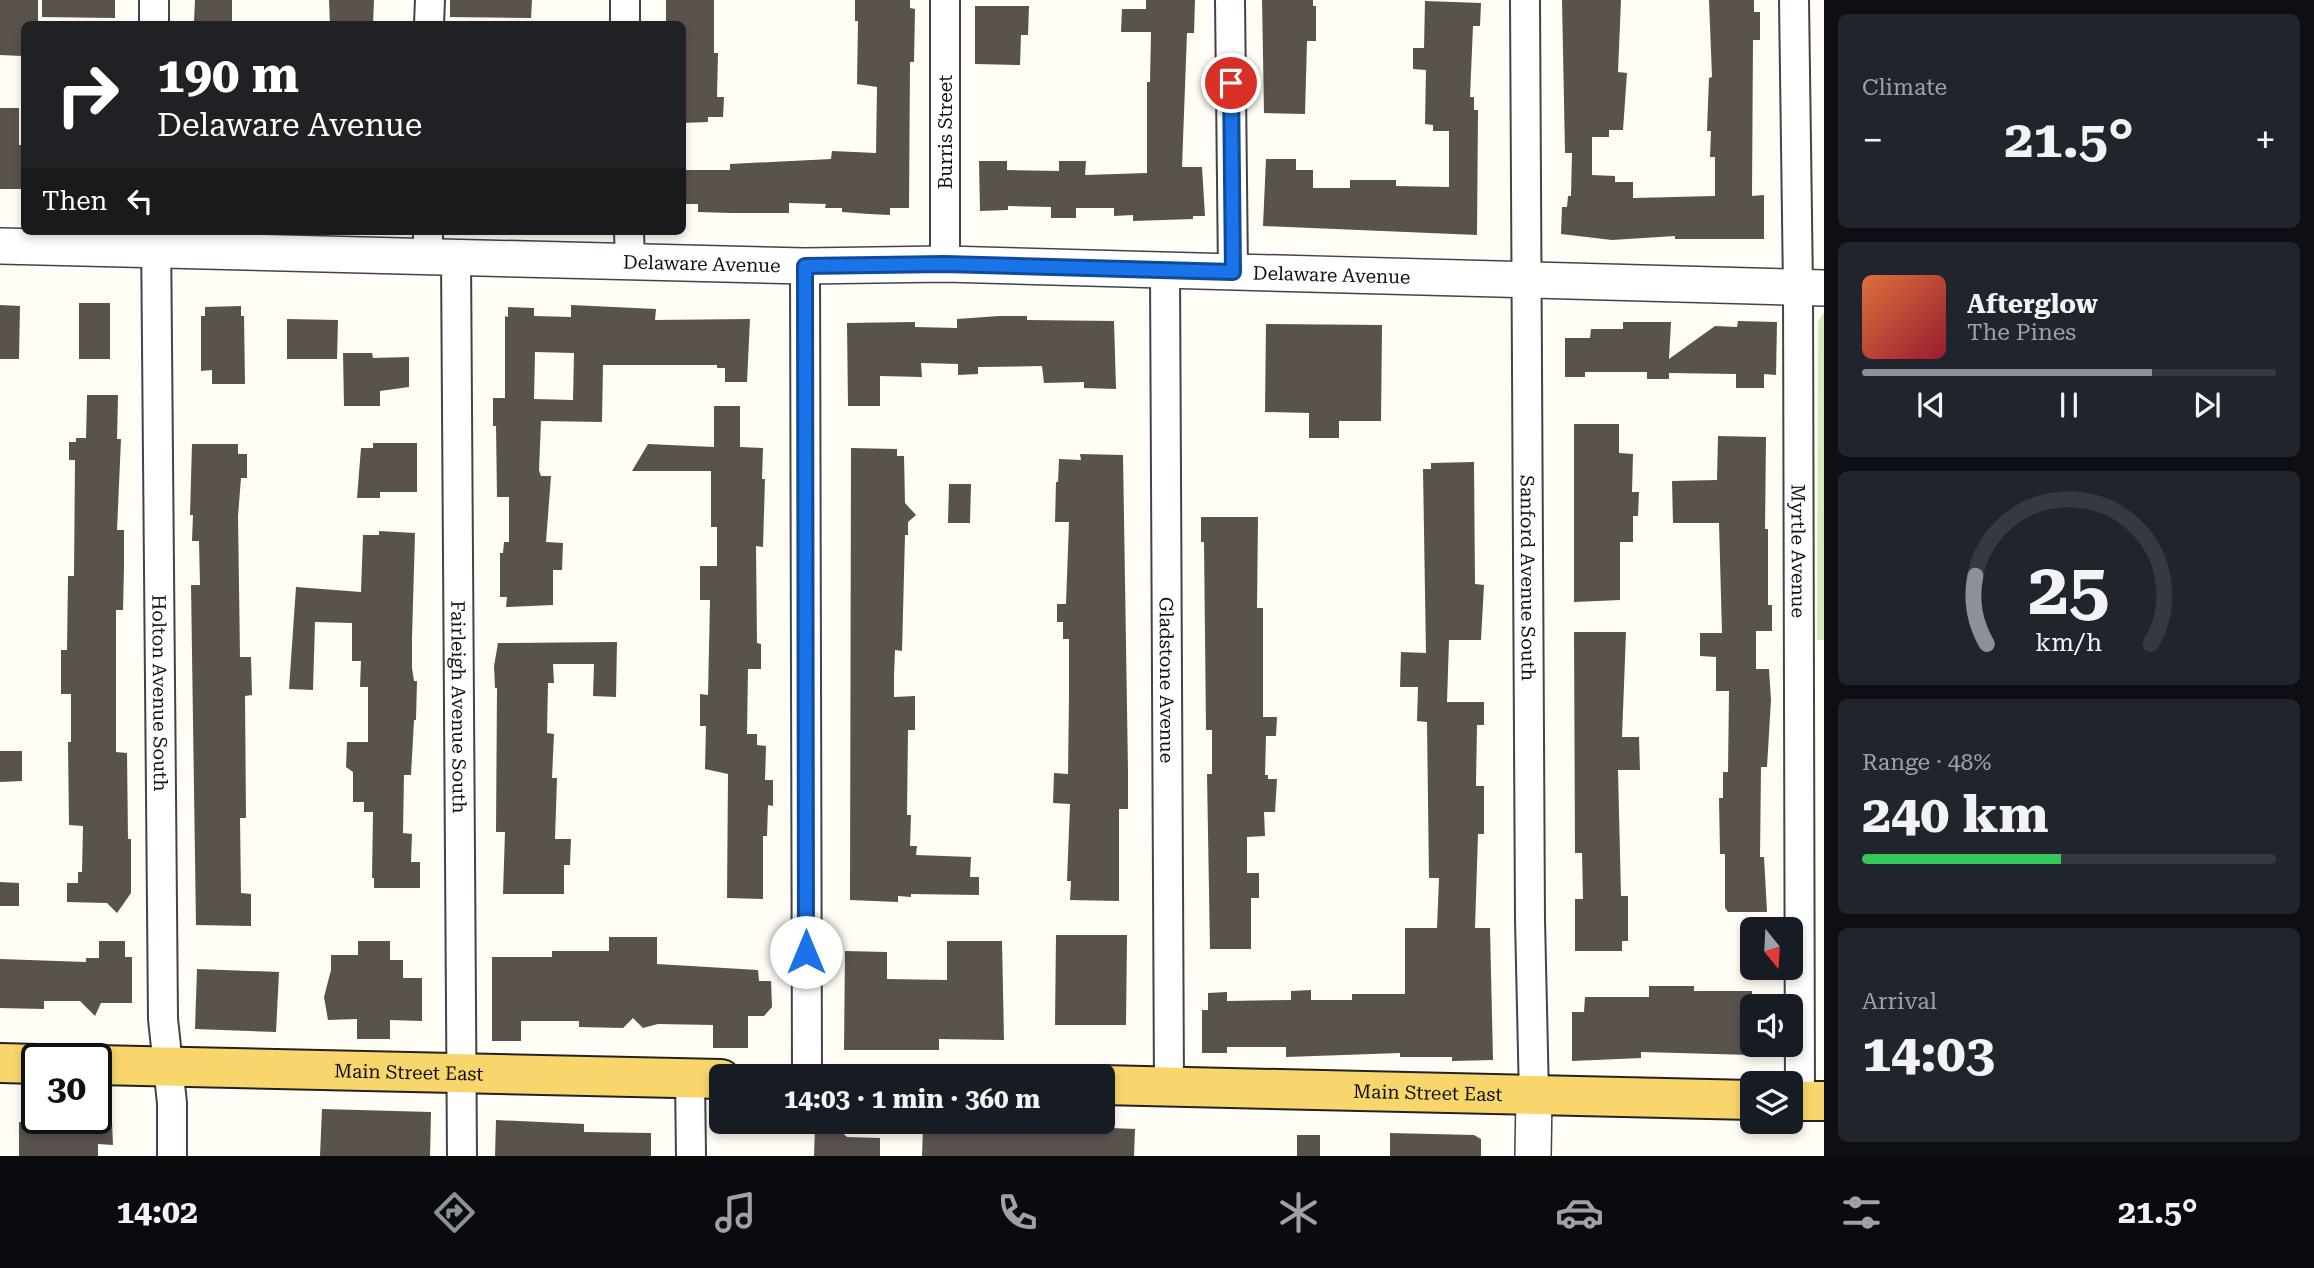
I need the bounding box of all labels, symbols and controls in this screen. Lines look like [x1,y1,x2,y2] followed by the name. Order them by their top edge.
[157,47,299,104] text: 190 m
[42,49,133,140] icon: right
[1201,53,1261,113] pin
[1212,64,1250,102] icon: arrive
[1862,74,1947,101] text: Climate
[934,75,957,189] street label: Burris Street
[157,106,422,144] text: Delaware Avenue
[2004,109,2134,170] text: 21.5°
[1862,118,1883,162] text: −
[2255,118,2276,162] text: +
[121,182,159,220] icon: left
[42,186,107,216] text: Then
[623,250,781,277] street label: Delaware Avenue
[1252,261,1411,289] street label: Delaware Avenue
[1967,289,2098,319] text: Afterglow
[1967,319,2076,346] text: The Pines
[1912,386,1950,424] icon: previous
[2050,386,2088,424] icon: pause
[2188,386,2226,424] icon: next
[1516,475,1540,681] street label: Sanford Avenue South
[1786,484,1810,618] street label: Myrtle Avenue
[2028,547,2110,632] text: 25
[147,594,172,792] street label: Holton Avenue South
[1155,597,1178,763] street label: Gladstone Avenue
[446,600,471,814] street label: Fairleigh Avenue South
[2036,628,2102,657] text: km/h
[1862,749,1991,776] text: Range · 48%
[1862,784,2049,845] text: 240 km
[769,915,843,989] position arrow
[1740,917,1802,980] north arrow
[1740,917,1803,1134] map controls
[1862,988,1937,1015] text: Arrival
[1740,994,1803,1057] button: sound
[1862,1023,1995,1084] text: 14:03
[21,1043,112,1134] speed limit sign: 30
[334,1059,484,1086] street label: Main Street East
[1740,1071,1803,1134] button: layers
[1353,1080,1503,1106] street label: Main Street East
[784,1084,1040,1114] text: 14:03 · 1 min · 360 m
[430,1188,479,1237] icon: directions
[711,1188,760,1237] icon: music
[993,1188,1042,1237] icon: phone
[1274,1188,1323,1237] icon: climate
[1555,1188,1604,1237] icon: car
[1837,1188,1886,1237] icon: filters
[116,1193,198,1231] text: 14:02
[2118,1193,2198,1231] text: 21.5°

